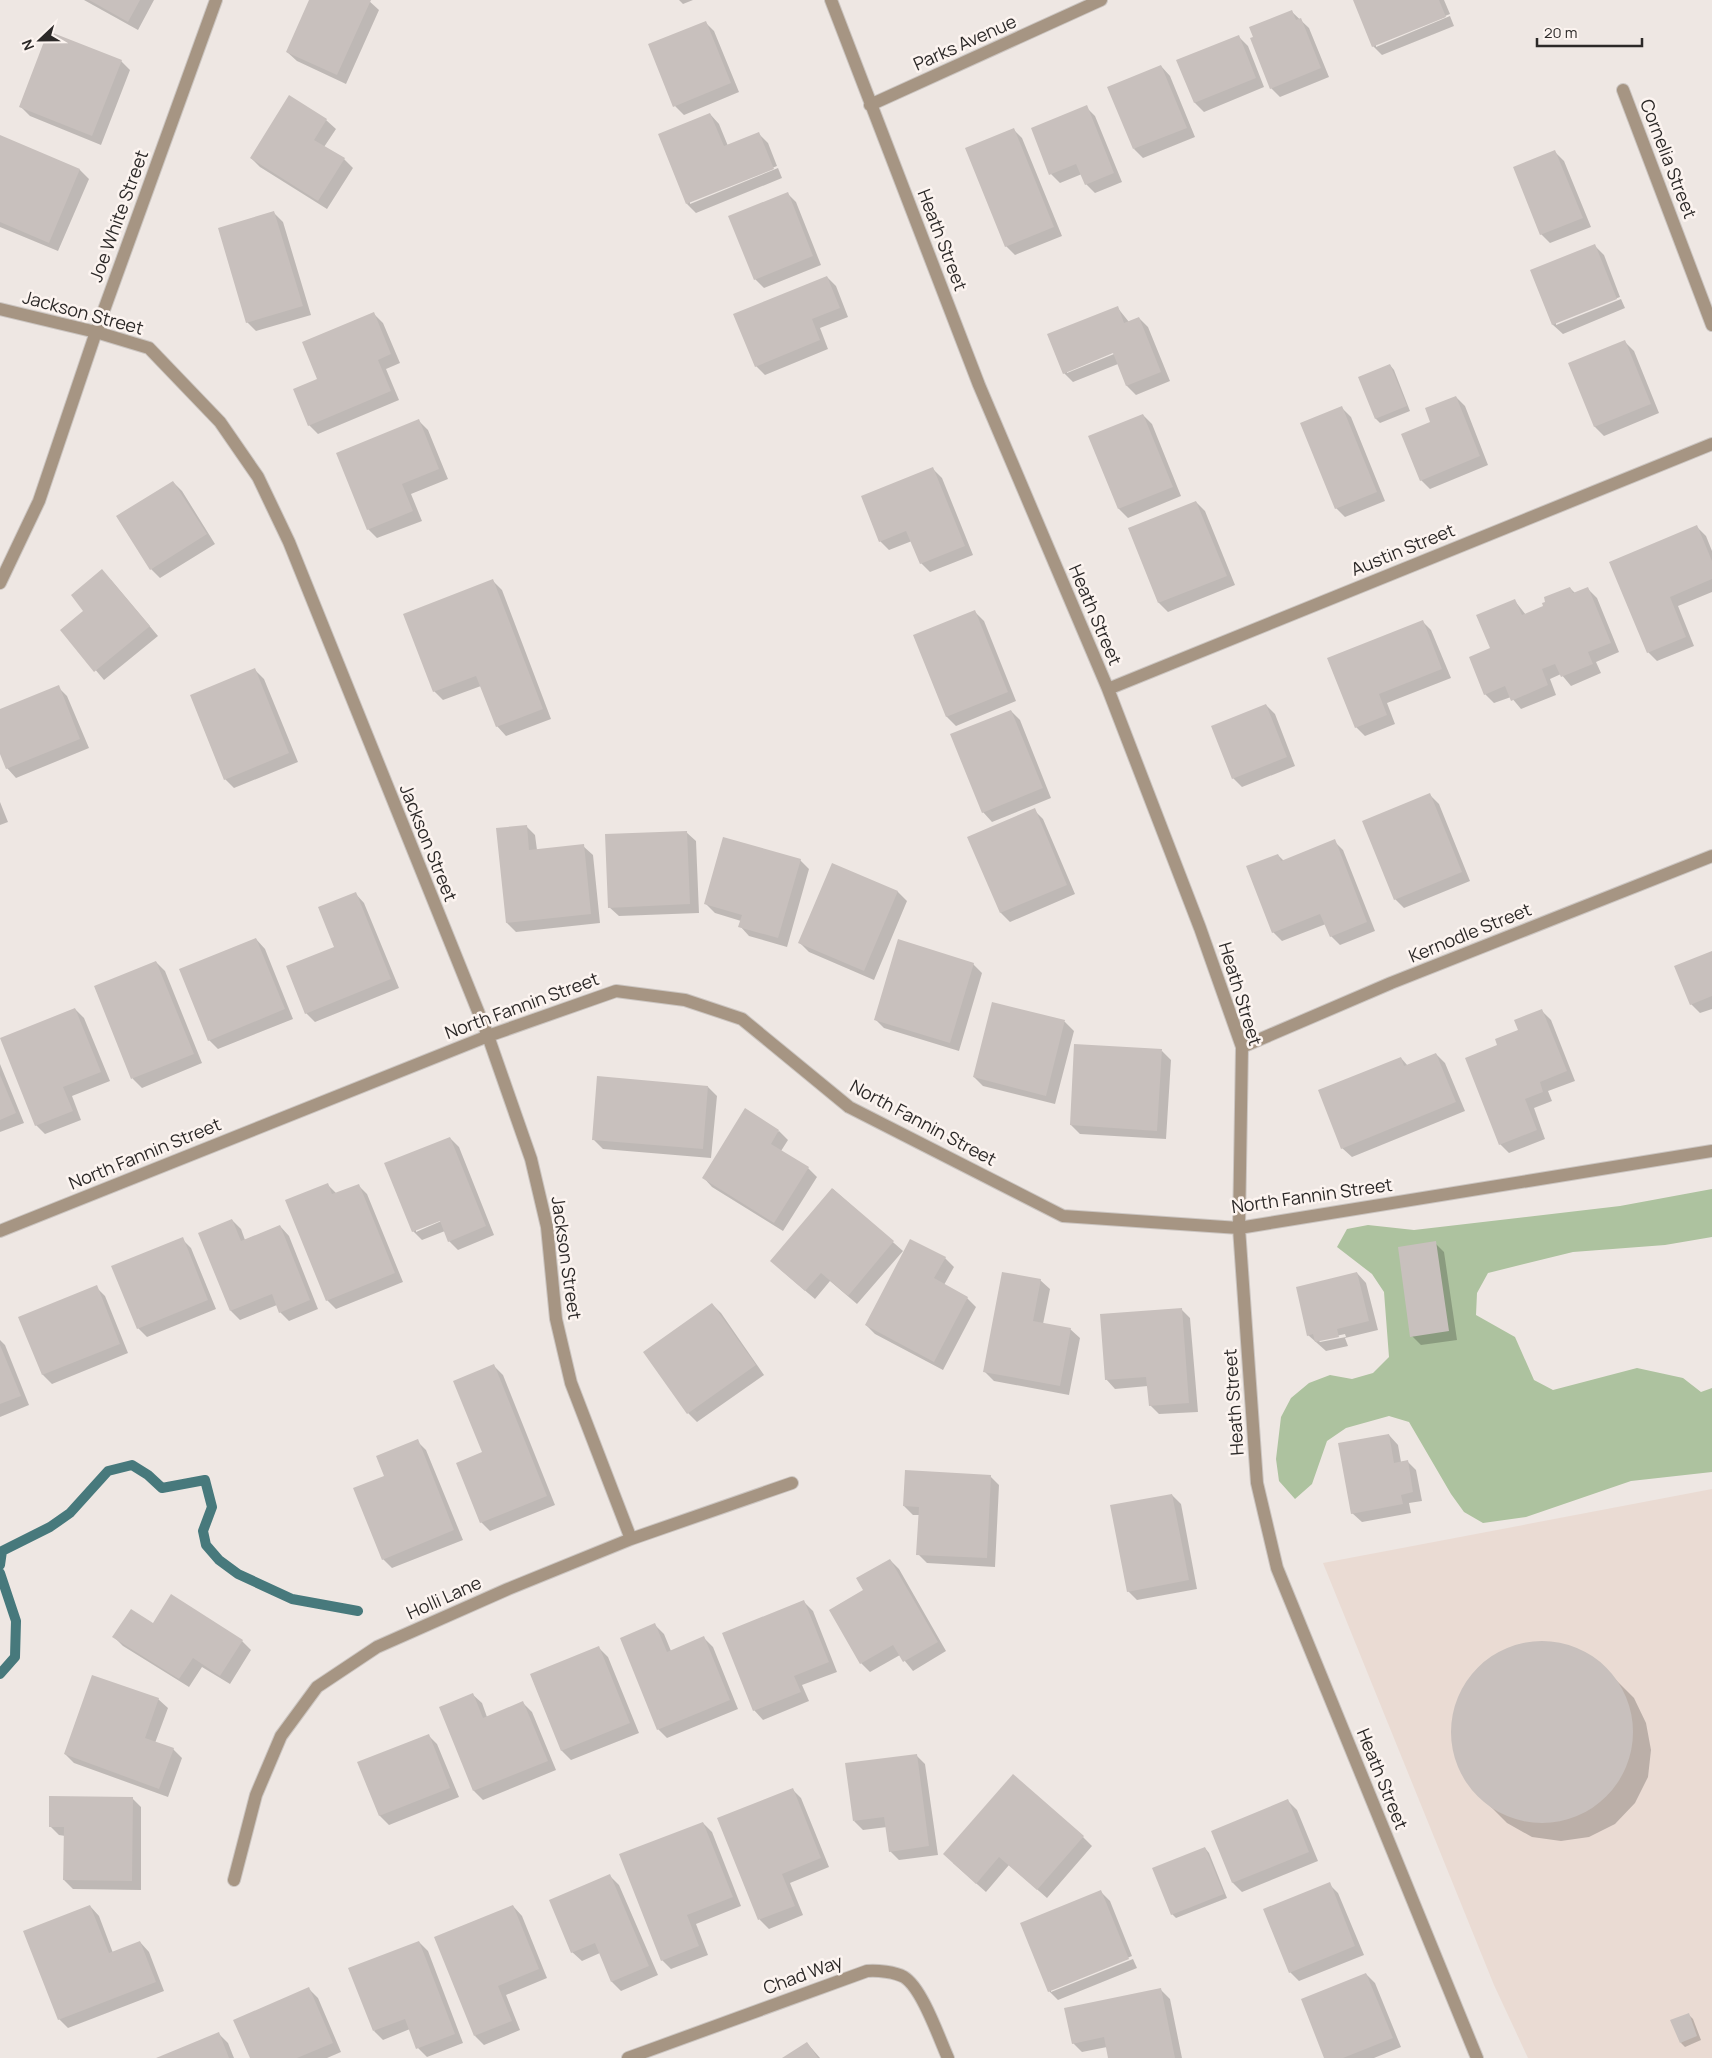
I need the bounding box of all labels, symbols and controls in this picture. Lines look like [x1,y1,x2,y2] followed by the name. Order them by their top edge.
[909,9,1020,75] street label: Parks Avenue
[15,15,65,65] north arrow
[1537,15,1642,47] scale bar
[1544,22,1577,43] text: 20 m
[17,37,38,53] text: N
[1635,96,1703,222] street label: Cornelia Street
[83,146,153,285] street label: Joe White Street
[913,185,973,294] street label: Heath Street
[20,284,146,340] street label: Jackson Street
[1347,517,1458,581] street label: Austin Street
[1064,561,1128,669] street label: Heath Street
[395,780,463,905] street label: Jackson Street
[1405,897,1534,968] street label: Kernodle Street
[1214,939,1268,1048] street label: Heath Street
[441,966,602,1044] street label: North Fannin Street
[846,1073,1001,1171] street label: North Fannin Street
[65,1112,224,1195] street label: North Fannin Street
[1230,1172,1394,1218] street label: North Fannin Street
[546,1195,588,1321] street label: Jackson Street
[1217,1348,1249,1456] street label: Heath Street
[402,1570,485,1624] street label: Holli Lane
[1352,1725,1414,1833] street label: Heath Street
[760,1948,846,2000] street label: Chad Way

